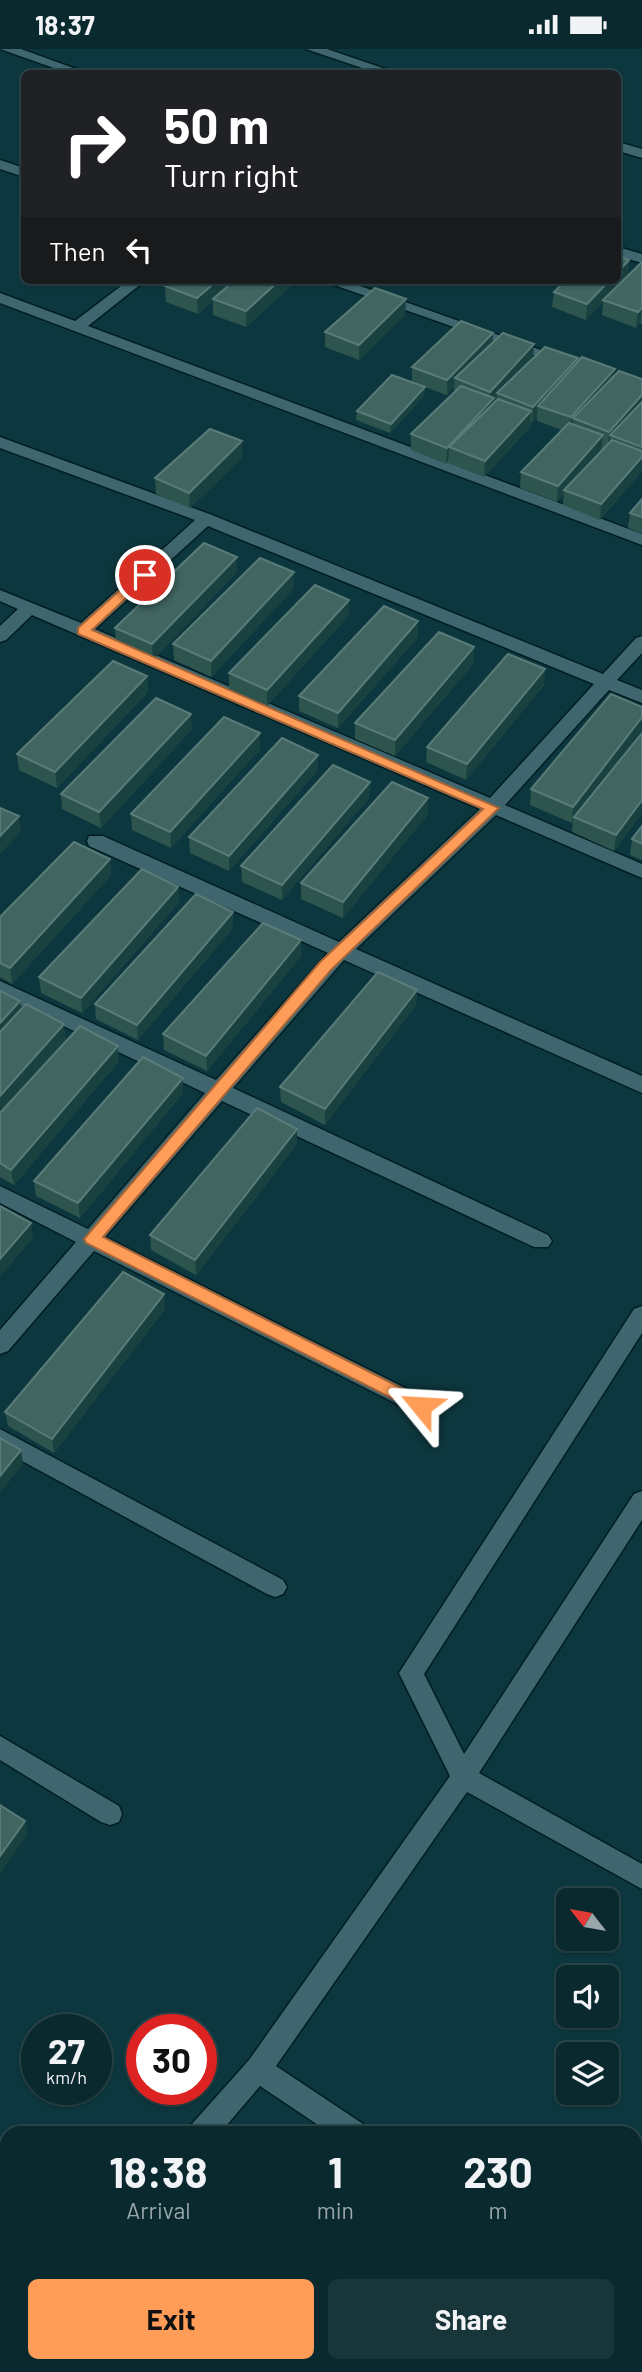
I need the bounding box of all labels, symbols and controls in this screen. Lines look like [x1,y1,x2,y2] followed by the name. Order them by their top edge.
[35,9,95,40] text: 18:37
[164,95,269,154] text: 50 m
[49,98,140,189] icon: right
[164,155,299,193] text: Turn right
[120,231,158,269] icon: left
[49,235,106,266] text: Then
[115,545,175,605] pin
[126,556,164,594] icon: arrive
[384,1369,458,1443] position arrow
[556,1888,620,1951] north arrow
[556,1888,619,2105] map controls
[556,1965,619,2028] button: sound
[126,2014,217,2105] speed limit sign: 30
[48,2029,85,2071] text: 27
[556,2042,619,2105] button: layers
[46,2066,87,2088] text: km/h
[109,2146,207,2196] text: 18:38
[328,2146,343,2196] text: 1
[463,2146,533,2196] text: 230
[126,2196,190,2224] text: Arrival
[317,2196,354,2224] text: min
[488,2196,507,2224] text: m
[28,2279,314,2359] button: Exit
[328,2279,614,2359] button: Share

